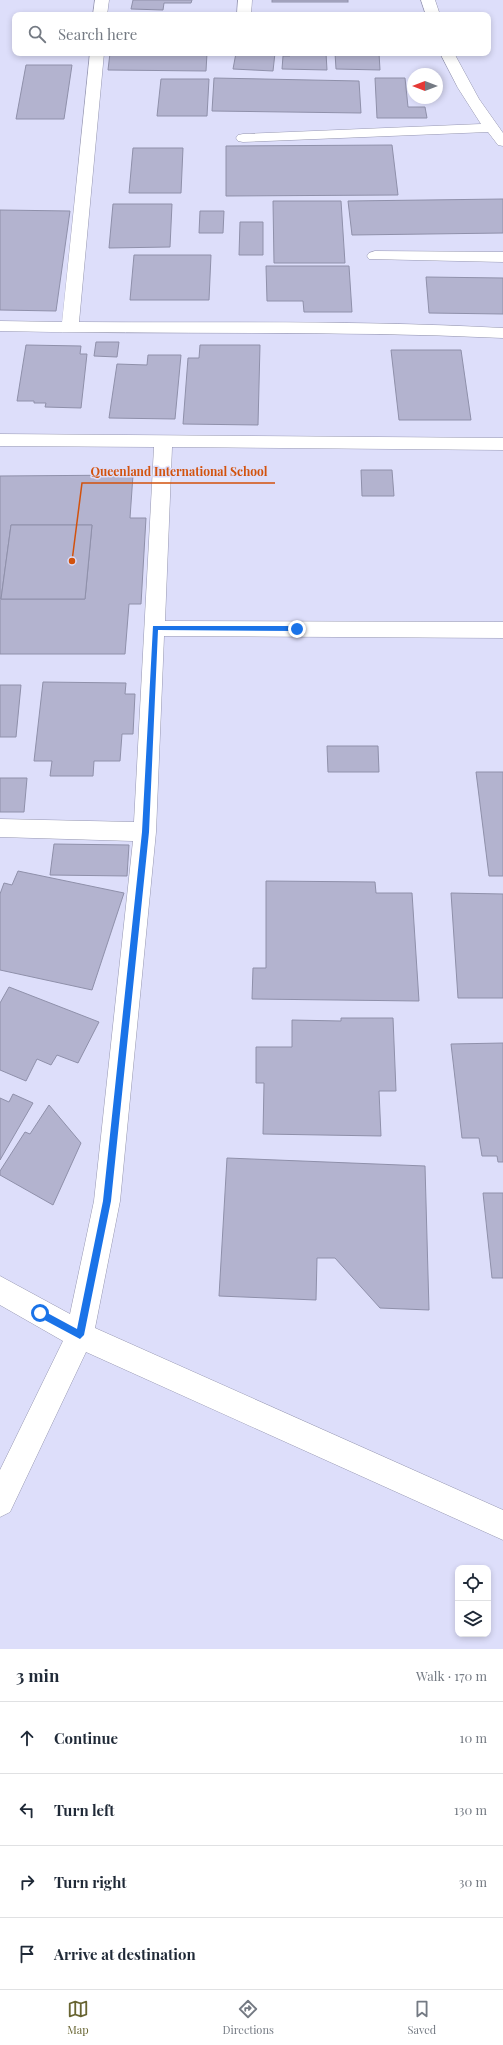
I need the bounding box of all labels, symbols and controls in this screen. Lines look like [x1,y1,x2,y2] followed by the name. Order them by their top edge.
[12,12,491,56] search box
[26,23,48,45] icon: search
[58,24,137,44] text: Search here
[407,68,443,104] north arrow
[82,459,275,483] callout: Queenland International School
[90,463,268,479] text: Queenland International School
[288,620,306,638] route end
[31,1304,49,1322] route start
[455,1565,491,1637] map controls
[455,1565,491,1601] button: locate
[455,1601,491,1637] button: layers
[16,1664,59,1686] text: 3 min
[416,1667,487,1684] text: Walk · 170 m
[16,1727,38,1749] icon: ahead
[54,1728,118,1748] text: Continue
[460,1729,487,1746] text: 10 m
[16,1799,38,1821] icon: left
[54,1800,115,1820] text: Turn left
[454,1801,487,1818] text: 130 m
[16,1871,38,1893] icon: right
[54,1872,127,1892] text: Turn right
[459,1873,487,1890] text: 30 m
[16,1943,38,1965] icon: arrive
[54,1944,196,1964] text: Arrive at destination
[67,1998,89,2037] tab: Map
[222,1998,274,2037] tab: Directions
[408,1998,436,2037] tab: Saved

